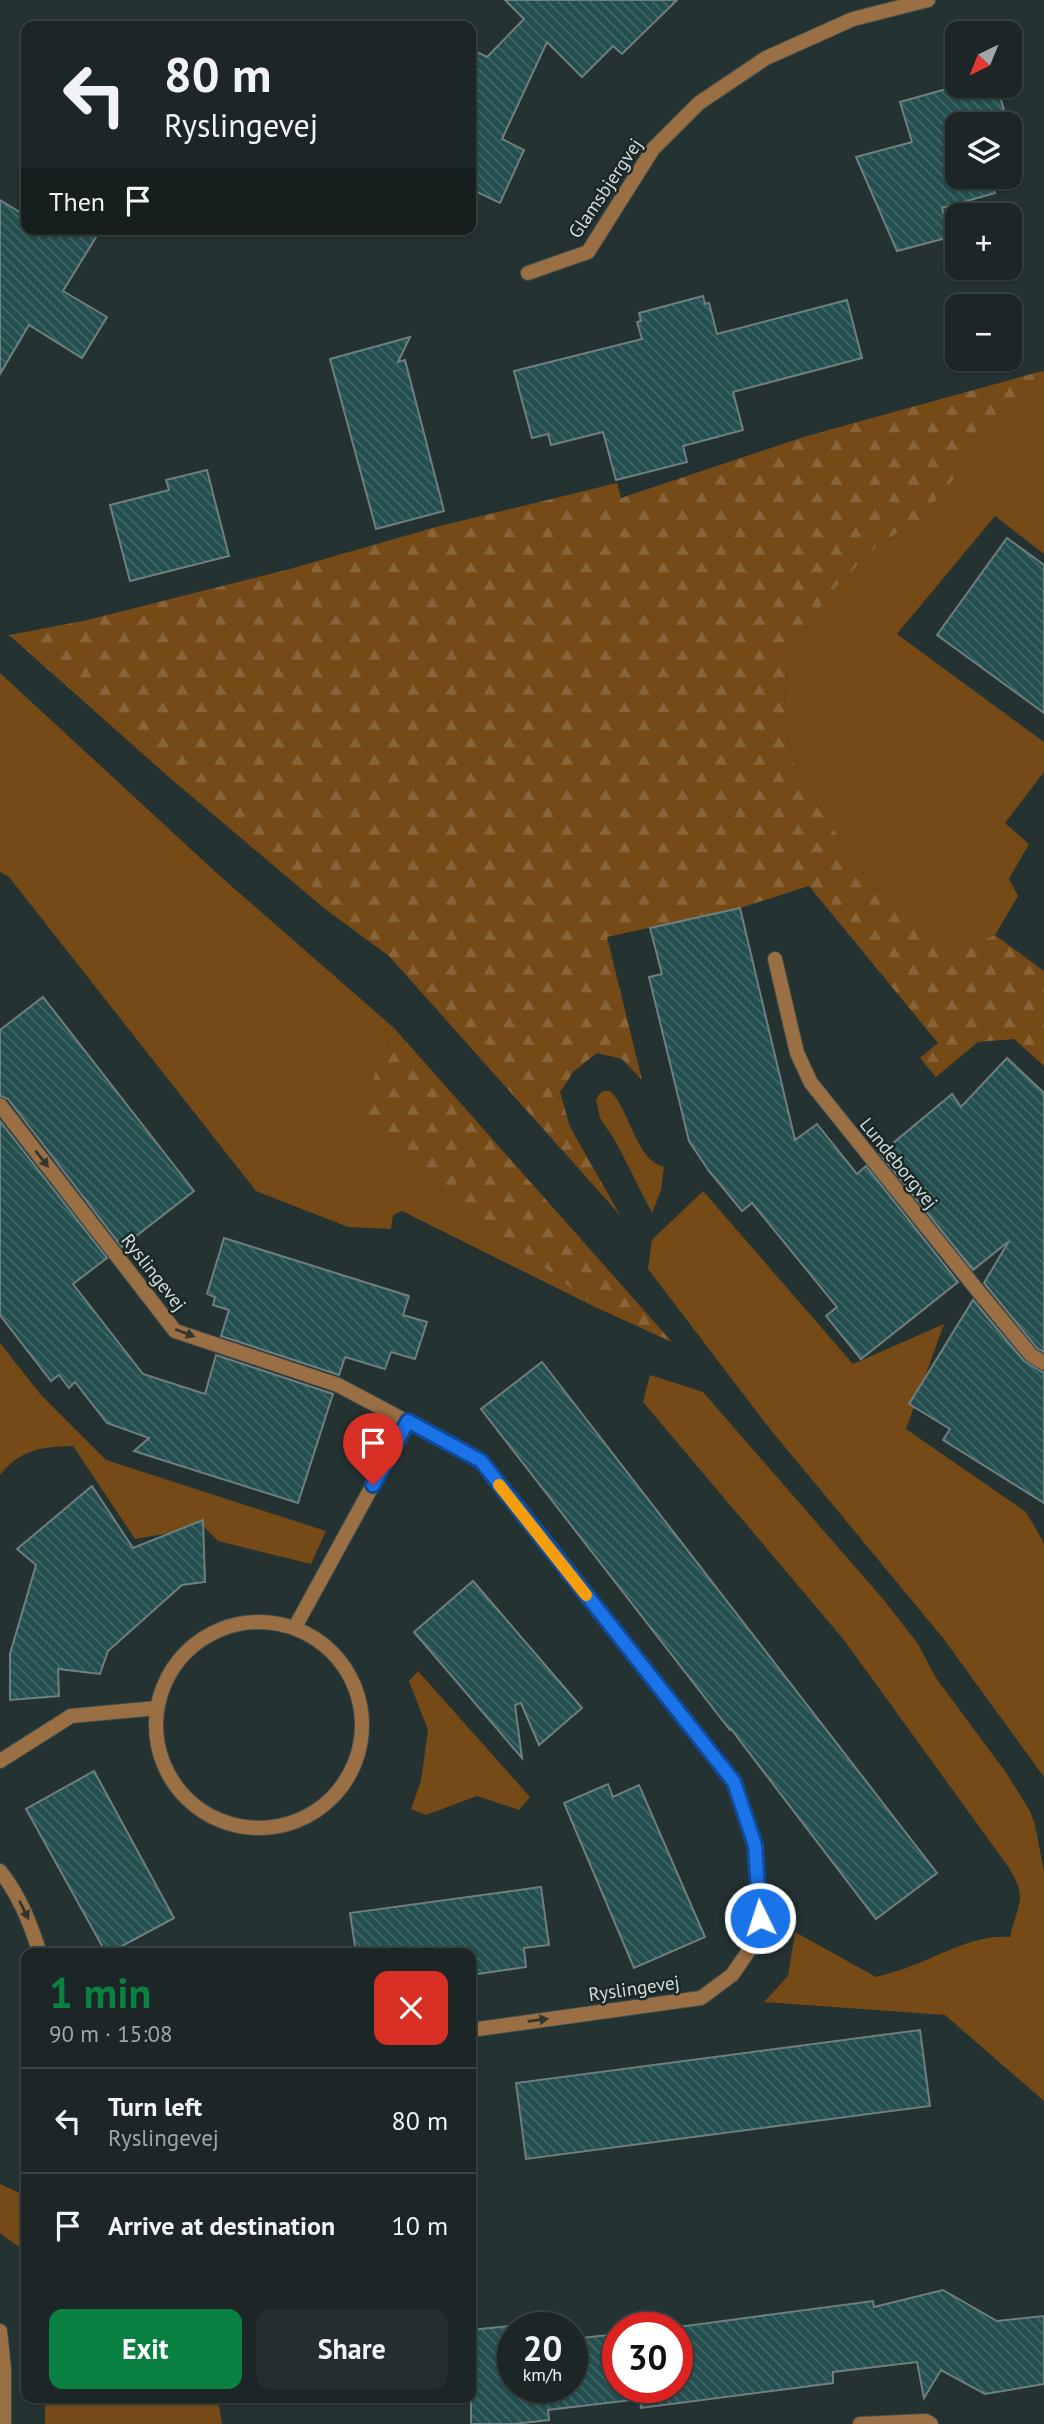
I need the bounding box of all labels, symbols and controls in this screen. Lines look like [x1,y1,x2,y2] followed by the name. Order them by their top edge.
[945,21,1022,98] north arrow
[945,21,1022,371] map controls
[164,42,271,106] text: 80 m
[49,49,140,140] icon: left
[164,104,318,146] text: Ryslingevej
[945,112,1022,189] button: layers
[563,133,647,243] street label: Glamsbjergvej
[119,182,157,220] icon: arrive
[49,185,105,218] text: Then
[945,203,1022,280] button: +
[945,294,1022,371] button: −
[855,1112,943,1214] street label: Lundeborgvej
[34,1150,48,1168] one-way arrow
[116,1228,192,1316] street label: Ryslingevej
[175,1328,196,1339] one-way arrow
[343,1413,403,1485] pin
[354,1424,392,1462] icon: arrive
[723,1881,797,1955] position arrow
[18,1900,30,1920] one-way arrow
[49,1965,151,2020] text: 1 min
[587,1970,681,2006] street label: Ryslingevej
[374,1971,448,2045] button: close
[527,2015,549,2026] one-way arrow
[49,2019,173,2048] text: 90 m · 15:08
[108,2090,202,2123] text: Turn left
[49,2102,87,2140] icon: left
[392,2104,448,2137] text: 80 m
[108,2123,219,2152] text: Ryslingevej
[49,2207,87,2245] icon: arrive
[108,2209,335,2242] text: Arrive at destination
[392,2209,448,2242] text: 10 m
[49,2309,242,2389] button: Exit
[256,2309,448,2389] button: Share
[602,2312,693,2403] speed limit sign: 30
[523,2325,562,2371] text: 20
[523,2363,562,2386] text: km/h

